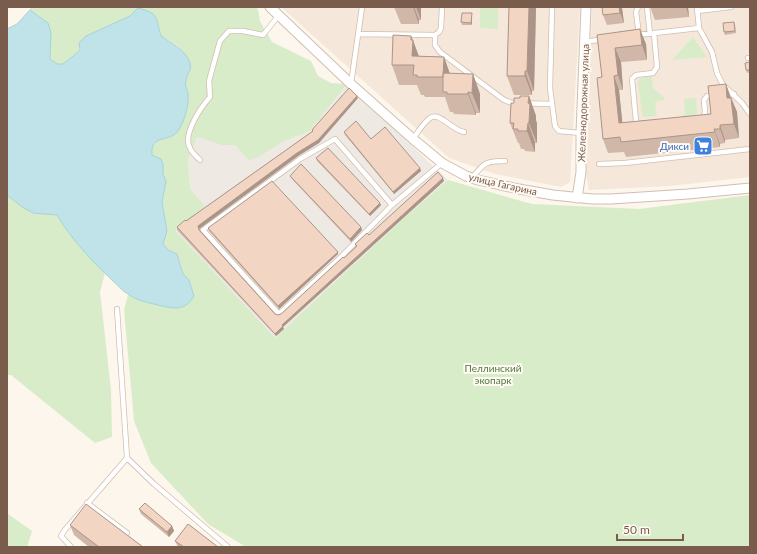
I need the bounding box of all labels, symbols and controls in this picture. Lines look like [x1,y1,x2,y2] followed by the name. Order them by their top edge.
[575,44,591,162] street label: Железнодорожная улица
[692,135,714,157] supermarket icon: Дикси
[660,140,689,152] place label: Дикси
[468,170,538,198] street label: улица Гагарина
[464,362,522,386] park label: Пеллинский экопарк
[617,516,683,542] scale bar
[623,522,650,537] text: 50 m

